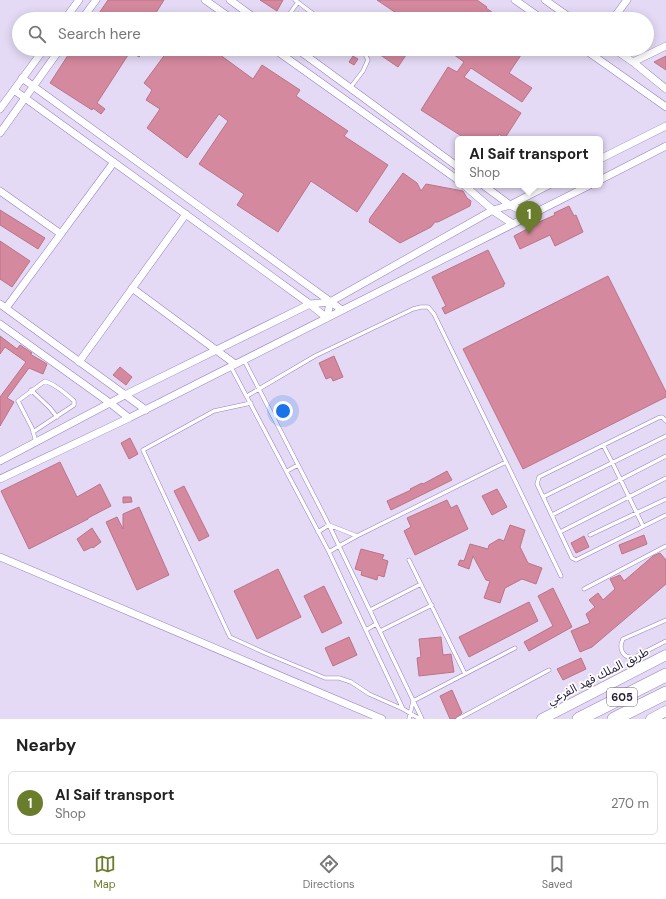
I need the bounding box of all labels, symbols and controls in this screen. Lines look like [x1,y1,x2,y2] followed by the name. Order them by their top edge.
[12,12,654,56] search box
[26,23,48,45] icon: search
[58,24,141,44] text: Search here
[455,136,603,188] popup
[469,144,589,164] text: Al Saif transport
[469,164,500,181] text: Shop
[516,201,542,234] pin: 1
[273,401,293,421] your location
[544,643,652,710] street label: طريق الملك فهد الفرعي
[607,688,637,706] road number: 605
[16,734,76,756] text: Nearby
[55,785,174,805] text: Al Saif transport
[28,795,32,812] text: 1
[611,795,649,812] text: 270 m
[55,805,86,822] text: Shop
[94,853,116,891] tab: Map
[303,853,355,891] tab: Directions
[542,853,572,891] tab: Saved

